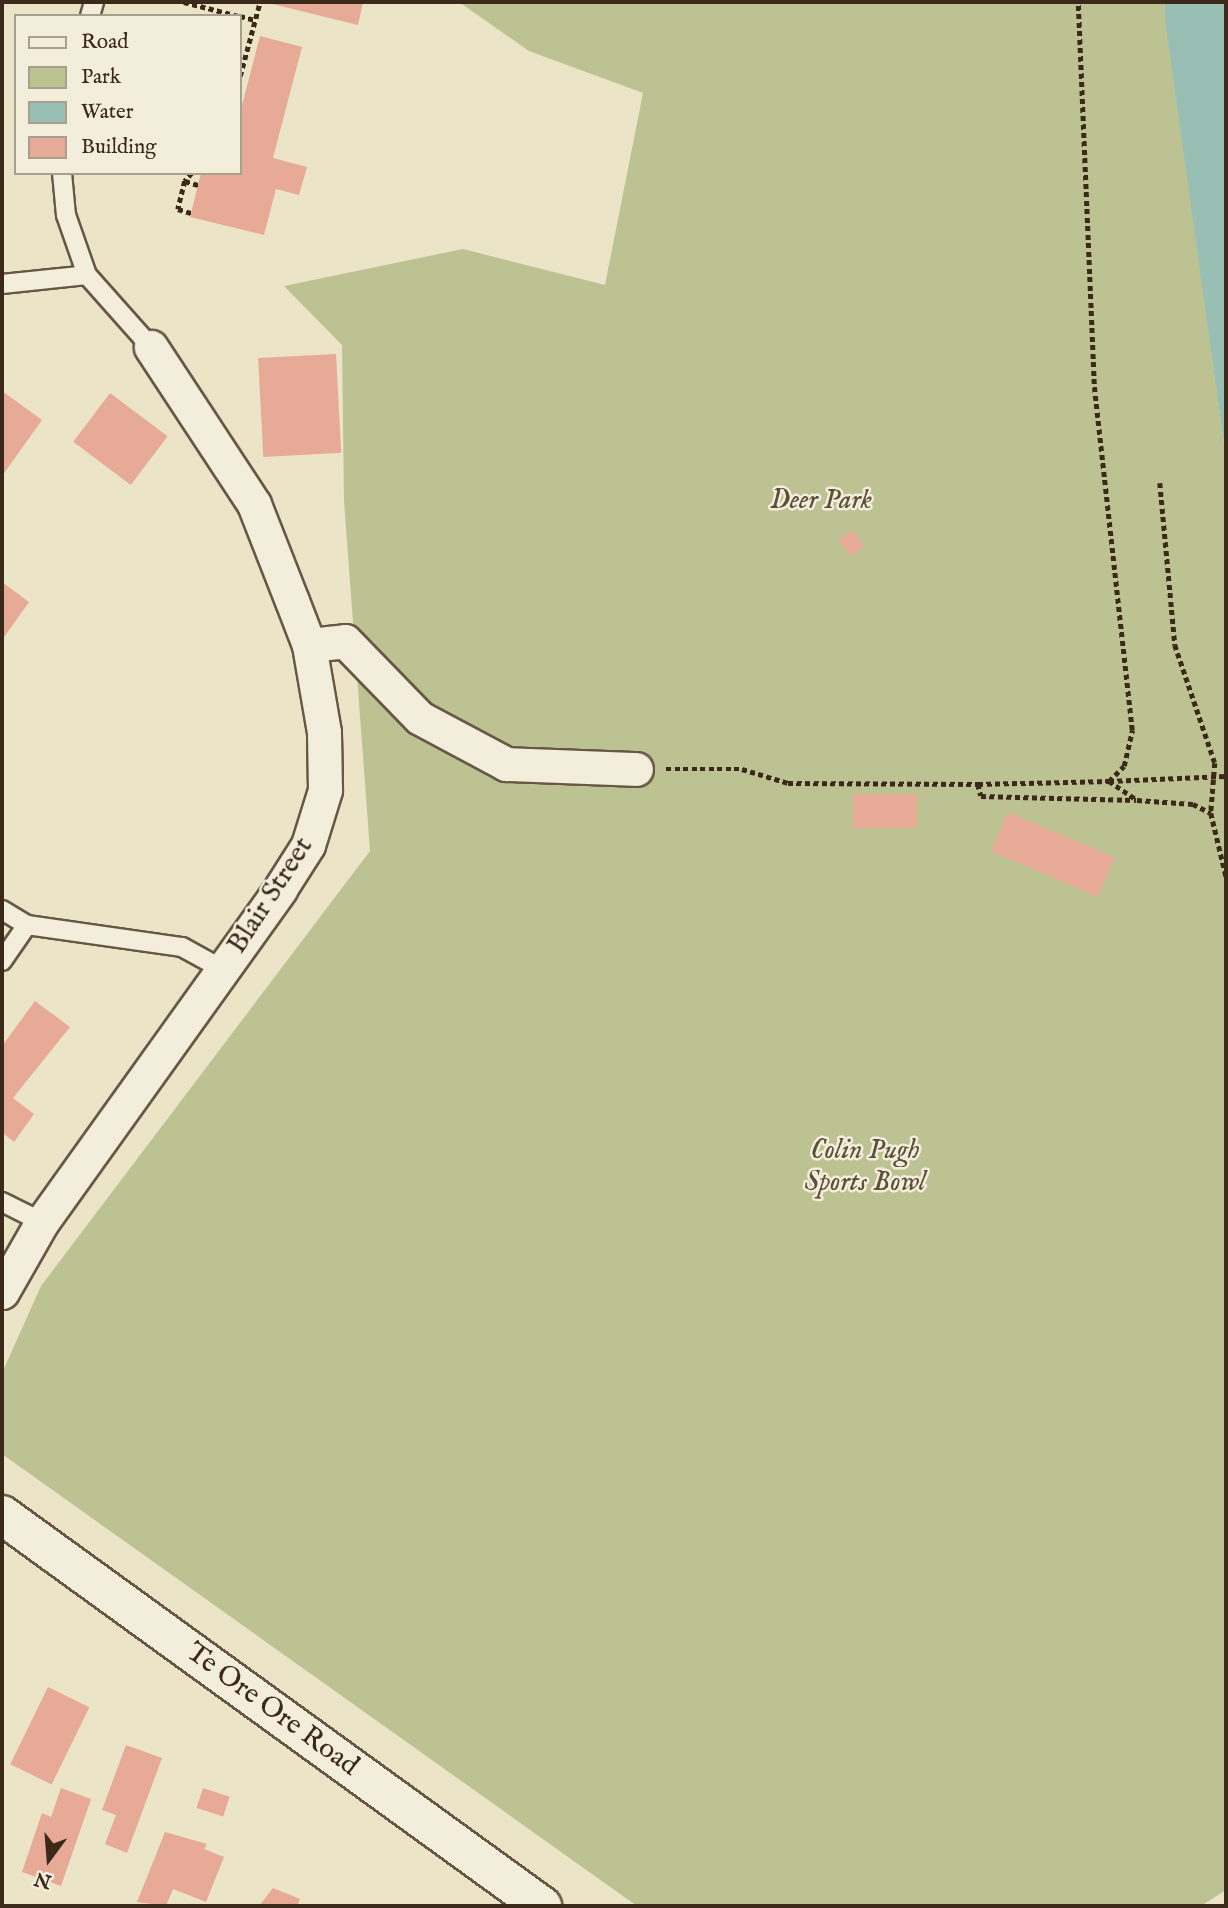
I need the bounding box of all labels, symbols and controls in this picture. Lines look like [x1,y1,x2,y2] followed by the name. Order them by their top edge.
[14,14,242,175] legend
[81,29,128,56] text: Road
[81,64,121,91] text: Park
[81,99,133,126] text: Water
[81,134,156,161] text: Building
[770,484,872,518] park label: Deer Park
[221,832,321,960] street label: Blair Street
[804,1134,926,1200] park label: Colin Pugh Sports Bowl
[179,1636,365,1784] street label: Te Ore Ore Road
[14,1824,84,1894] north arrow
[32,1865,54,1893] text: N

